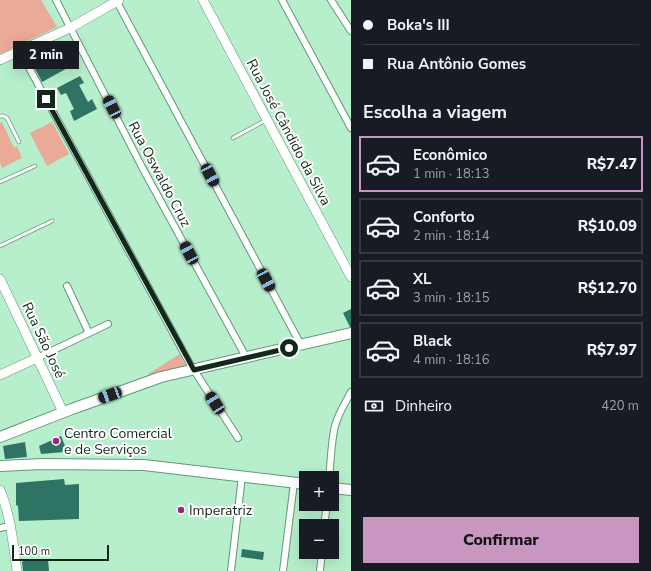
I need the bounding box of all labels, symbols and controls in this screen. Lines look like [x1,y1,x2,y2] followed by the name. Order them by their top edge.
[387,15,450,35] text: Boka's III
[13,41,79,69] callout: 2 min
[29,46,63,64] text: 2 min
[387,54,526,74] text: Rua Antônio Gomes
[242,56,335,209] street label: Rua José Cândido da Silva
[37,90,55,108] route end
[101,94,123,120] car
[363,100,507,124] text: Escolha a viagem
[124,118,196,231] street label: Rua Oswaldo Cruz
[413,145,487,165] text: Econômico
[365,146,401,182] icon: car
[587,154,637,174] text: R$7.47
[199,162,221,188] car
[413,165,489,183] text: 1 min · 18:13
[413,207,475,227] text: Conforto
[365,208,401,244] icon: car
[578,216,637,236] text: R$10.09
[413,227,489,245] text: 2 min · 18:14
[178,240,200,266] car
[255,267,277,293] car
[413,269,432,289] text: XL
[365,270,401,306] icon: car
[578,278,637,298] text: R$12.70
[413,289,489,307] text: 3 min · 18:15
[18,299,70,381] street label: Rua São José
[413,331,451,351] text: Black
[365,332,401,368] icon: car
[280,339,298,357] route start
[587,340,637,360] text: R$7.97
[413,351,489,369] text: 4 min · 18:16
[97,385,123,405] car
[203,390,227,416] car
[363,395,385,417] icon: cash
[395,396,452,416] text: Dinheiro
[601,397,639,415] text: 420 m
[64,424,173,459] place label: Centro Comercial e de Serviços
[51,436,61,446] marker: Centro Comercial e de Serviços
[299,471,339,559] map controls
[299,471,339,511] button: +
[189,501,253,520] place label: Imperatriz
[176,505,186,515] marker: Imperatriz
[363,517,639,563] button: Confirmar
[299,519,339,559] button: −
[12,543,109,562] scale bar
[18,544,50,559] text: 100 m

